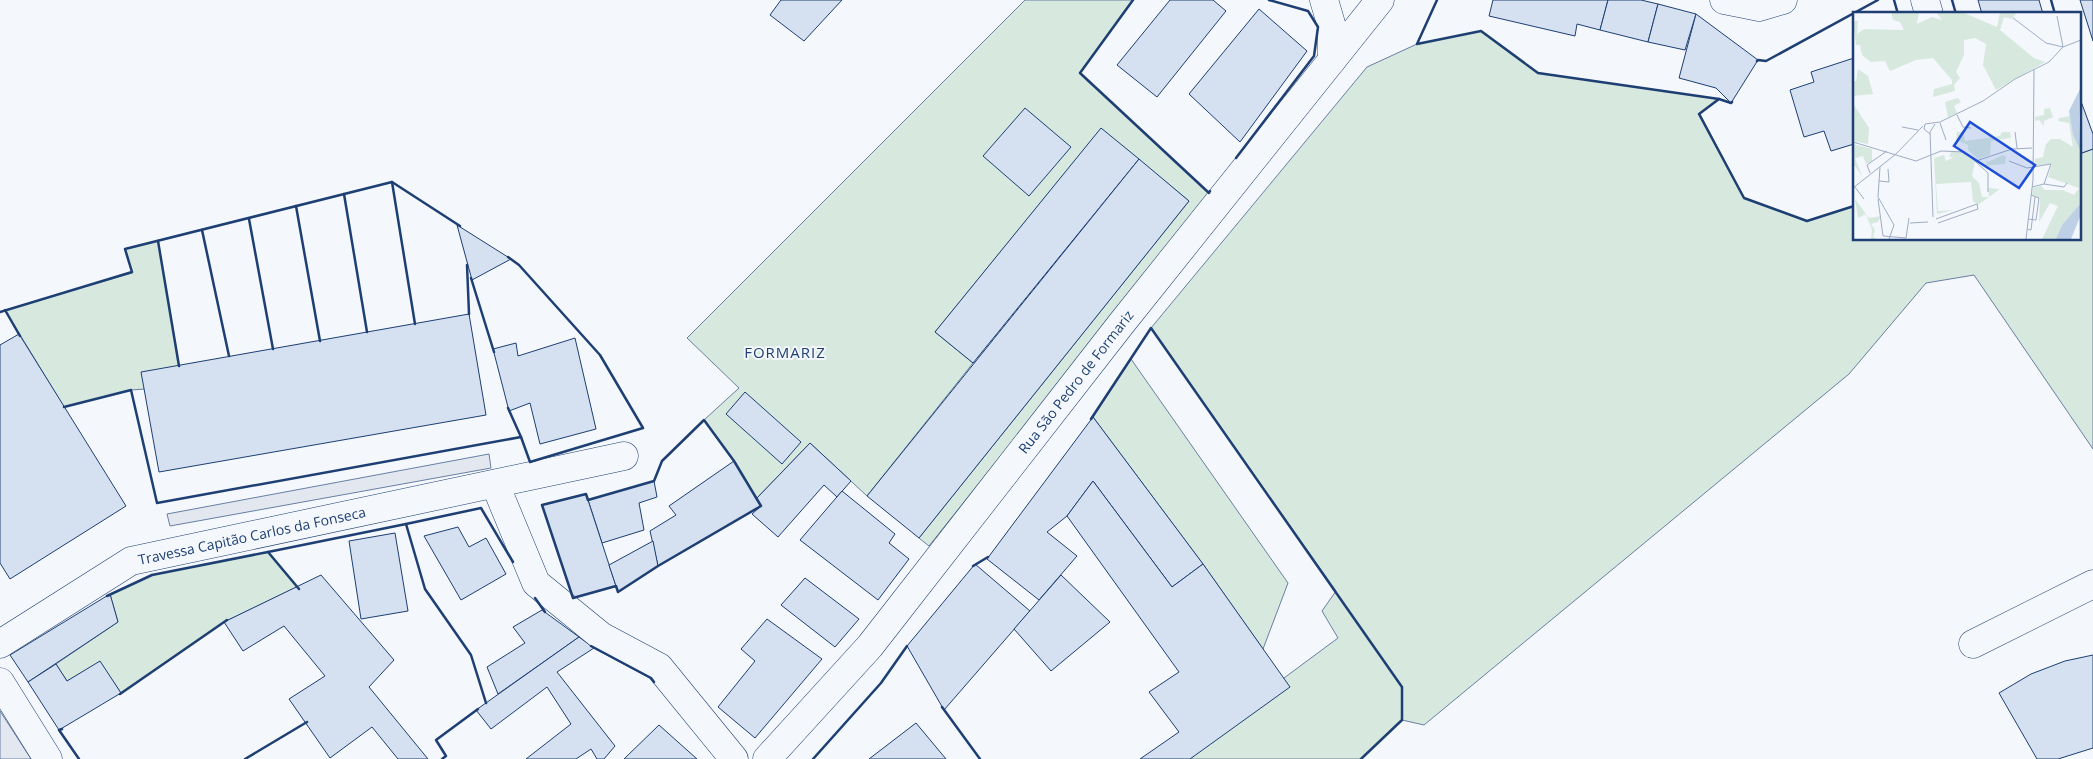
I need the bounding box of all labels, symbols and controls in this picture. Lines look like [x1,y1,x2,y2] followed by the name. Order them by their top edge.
[1853,12,2080,240] inset map
[1014,306,1138,457] street label: Rua São Pedro de Formariz
[744,342,826,362] district label: FORMARIZ
[136,502,367,569] street label: Travessa Capitão Carlos da Fonseca

